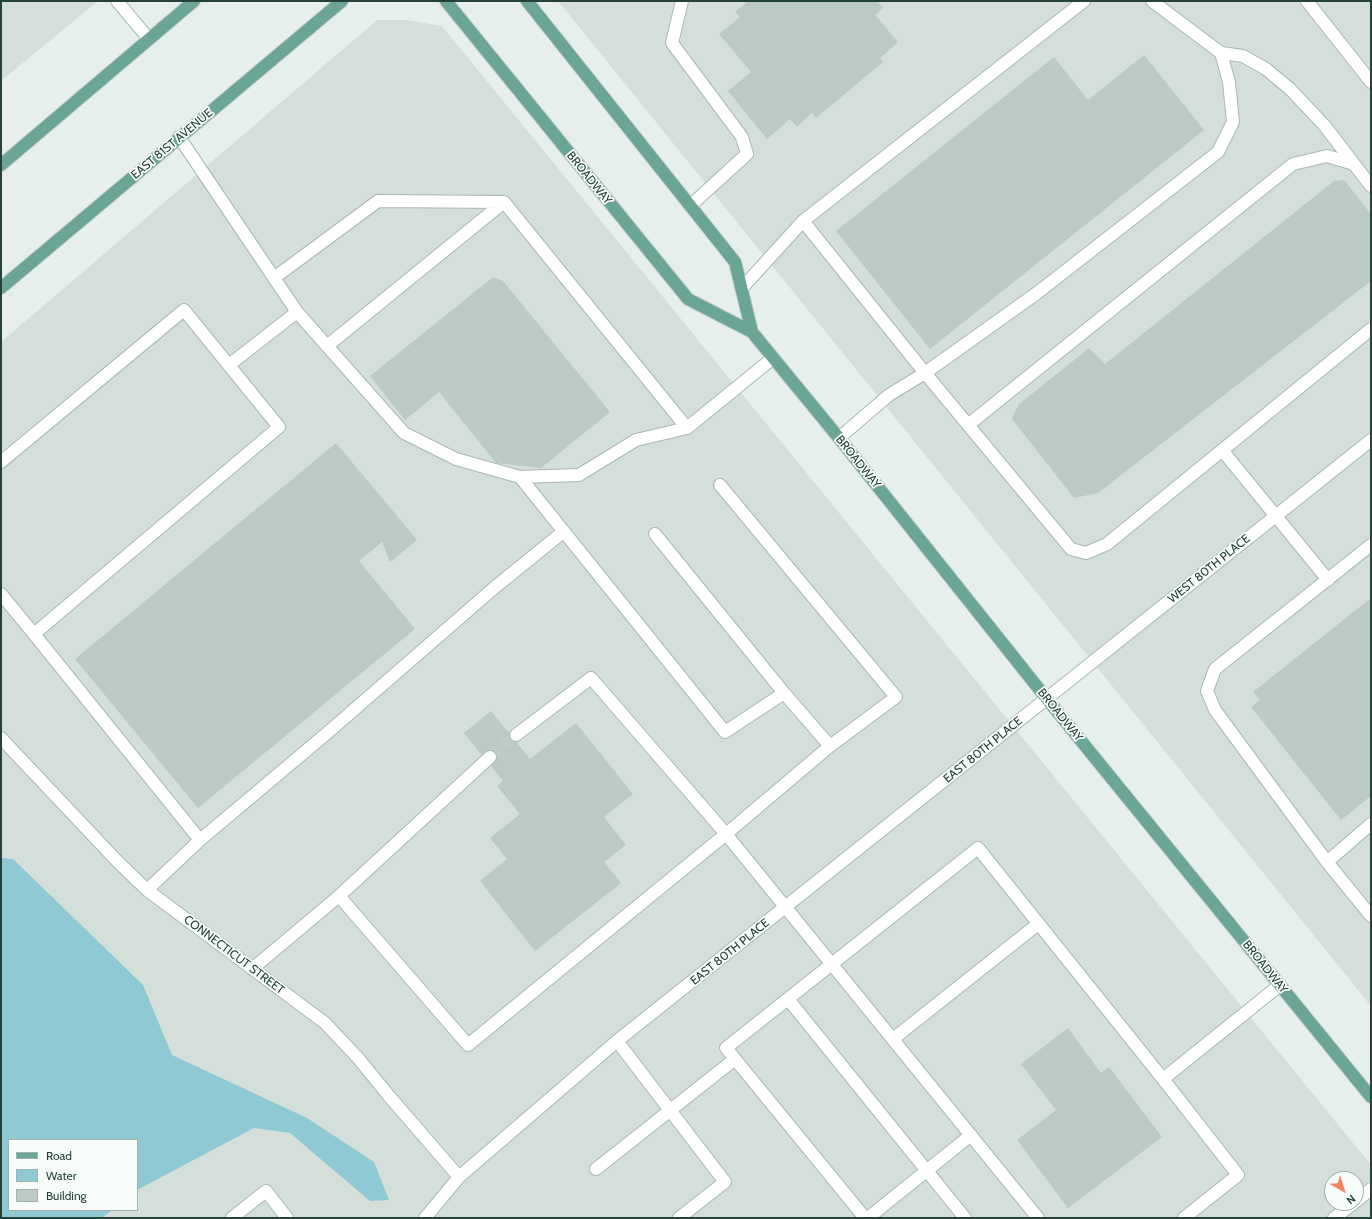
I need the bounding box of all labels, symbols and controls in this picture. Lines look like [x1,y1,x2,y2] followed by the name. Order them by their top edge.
[128,106,216,182] street label: EAST 81ST AVENUE
[563,149,615,207] street label: BROADWAY
[832,433,884,491] street label: BROADWAY
[1165,532,1253,606] street label: WEST 80TH PLACE
[1034,686,1086,744] street label: BROADWAY
[941,714,1025,786] street label: EAST 80TH PLACE
[181,912,287,998] street label: CONNECTICUT STREET
[688,916,772,988] street label: EAST 80TH PLACE
[1239,938,1291,996] street label: BROADWAY
[8,1139,138,1211] legend
[46,1148,72,1163] text: Road
[46,1168,76,1183] text: Water
[1324,1171,1364,1211] north arrow
[46,1188,87,1203] text: Building
[1343,1192,1358,1207] text: N

